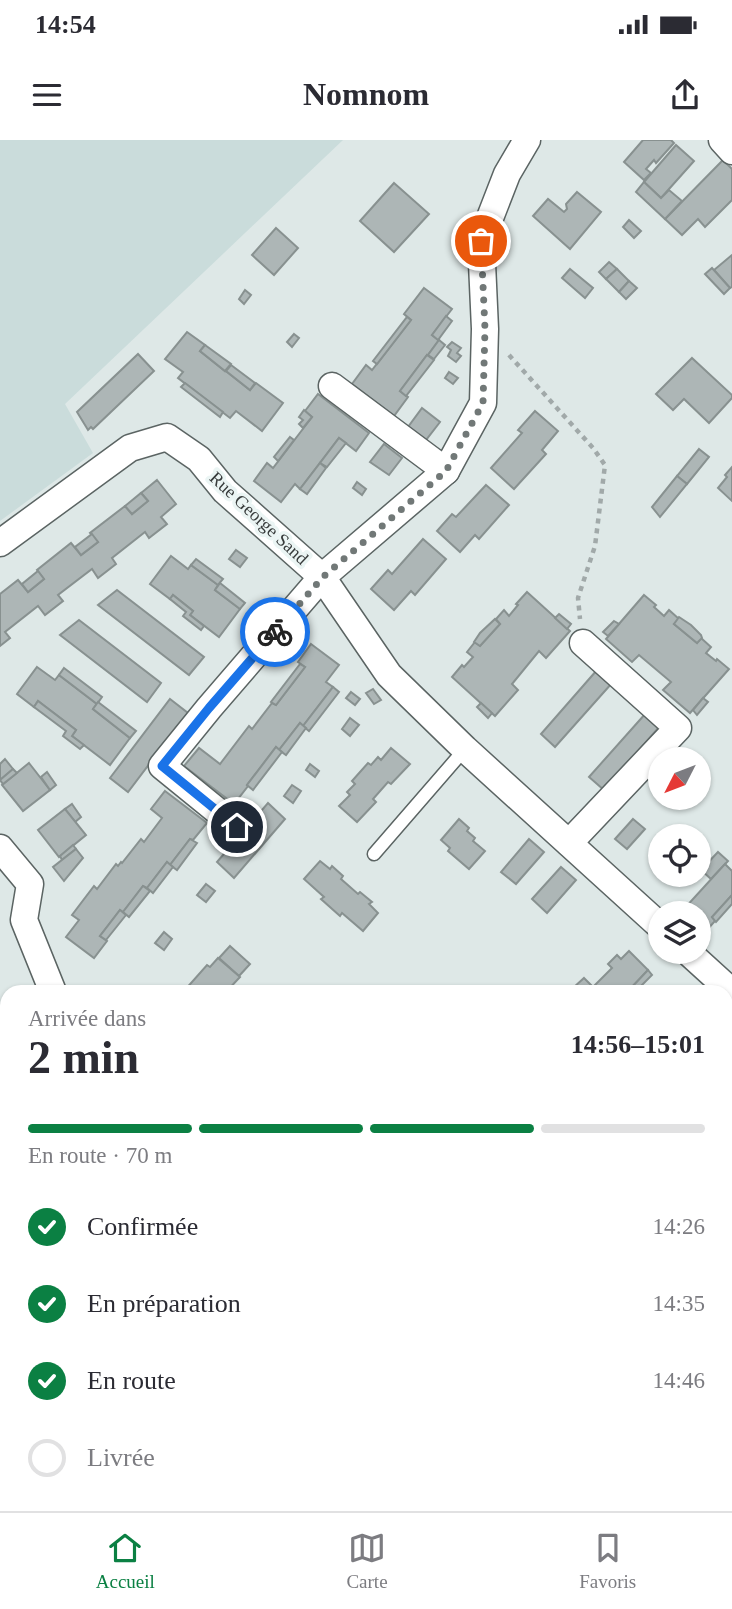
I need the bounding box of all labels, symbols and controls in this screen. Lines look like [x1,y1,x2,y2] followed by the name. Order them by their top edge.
[35,10,96,39] text: 14:54
[28,76,66,114] icon: menu
[303,76,429,112] text: Nomnom
[666,76,704,114] icon: share
[451,211,511,271] pin
[462,222,500,260] icon: bag
[206,467,312,569] street label: Rue George Sand
[240,597,310,667] courier
[256,613,294,651] icon: bike
[648,747,710,810] north arrow
[648,747,711,964] map controls
[207,797,267,857] pin
[218,808,256,846] icon: home
[648,824,711,887] button: locate
[648,901,711,964] button: layers
[28,1006,146,1031] text: Arrivée dans
[571,1030,705,1059] text: 14:56–15:01
[28,1032,139,1083] text: 2 min
[28,1143,172,1168] text: En route · 70 m
[28,1208,66,1246] icon: check
[87,1212,198,1241] text: Confirmée
[653,1214,705,1239] text: 14:26
[28,1285,66,1323] icon: check
[87,1289,241,1318] text: En préparation
[653,1291,705,1316] text: 14:35
[28,1362,66,1400] icon: check
[87,1366,176,1395] text: En route
[653,1368,705,1393] text: 14:46
[87,1443,155,1472] text: Livrée
[96,1529,155,1593] tab: Accueil
[346,1529,388,1593] tab: Carte
[579,1529,636,1593] tab: Favoris

